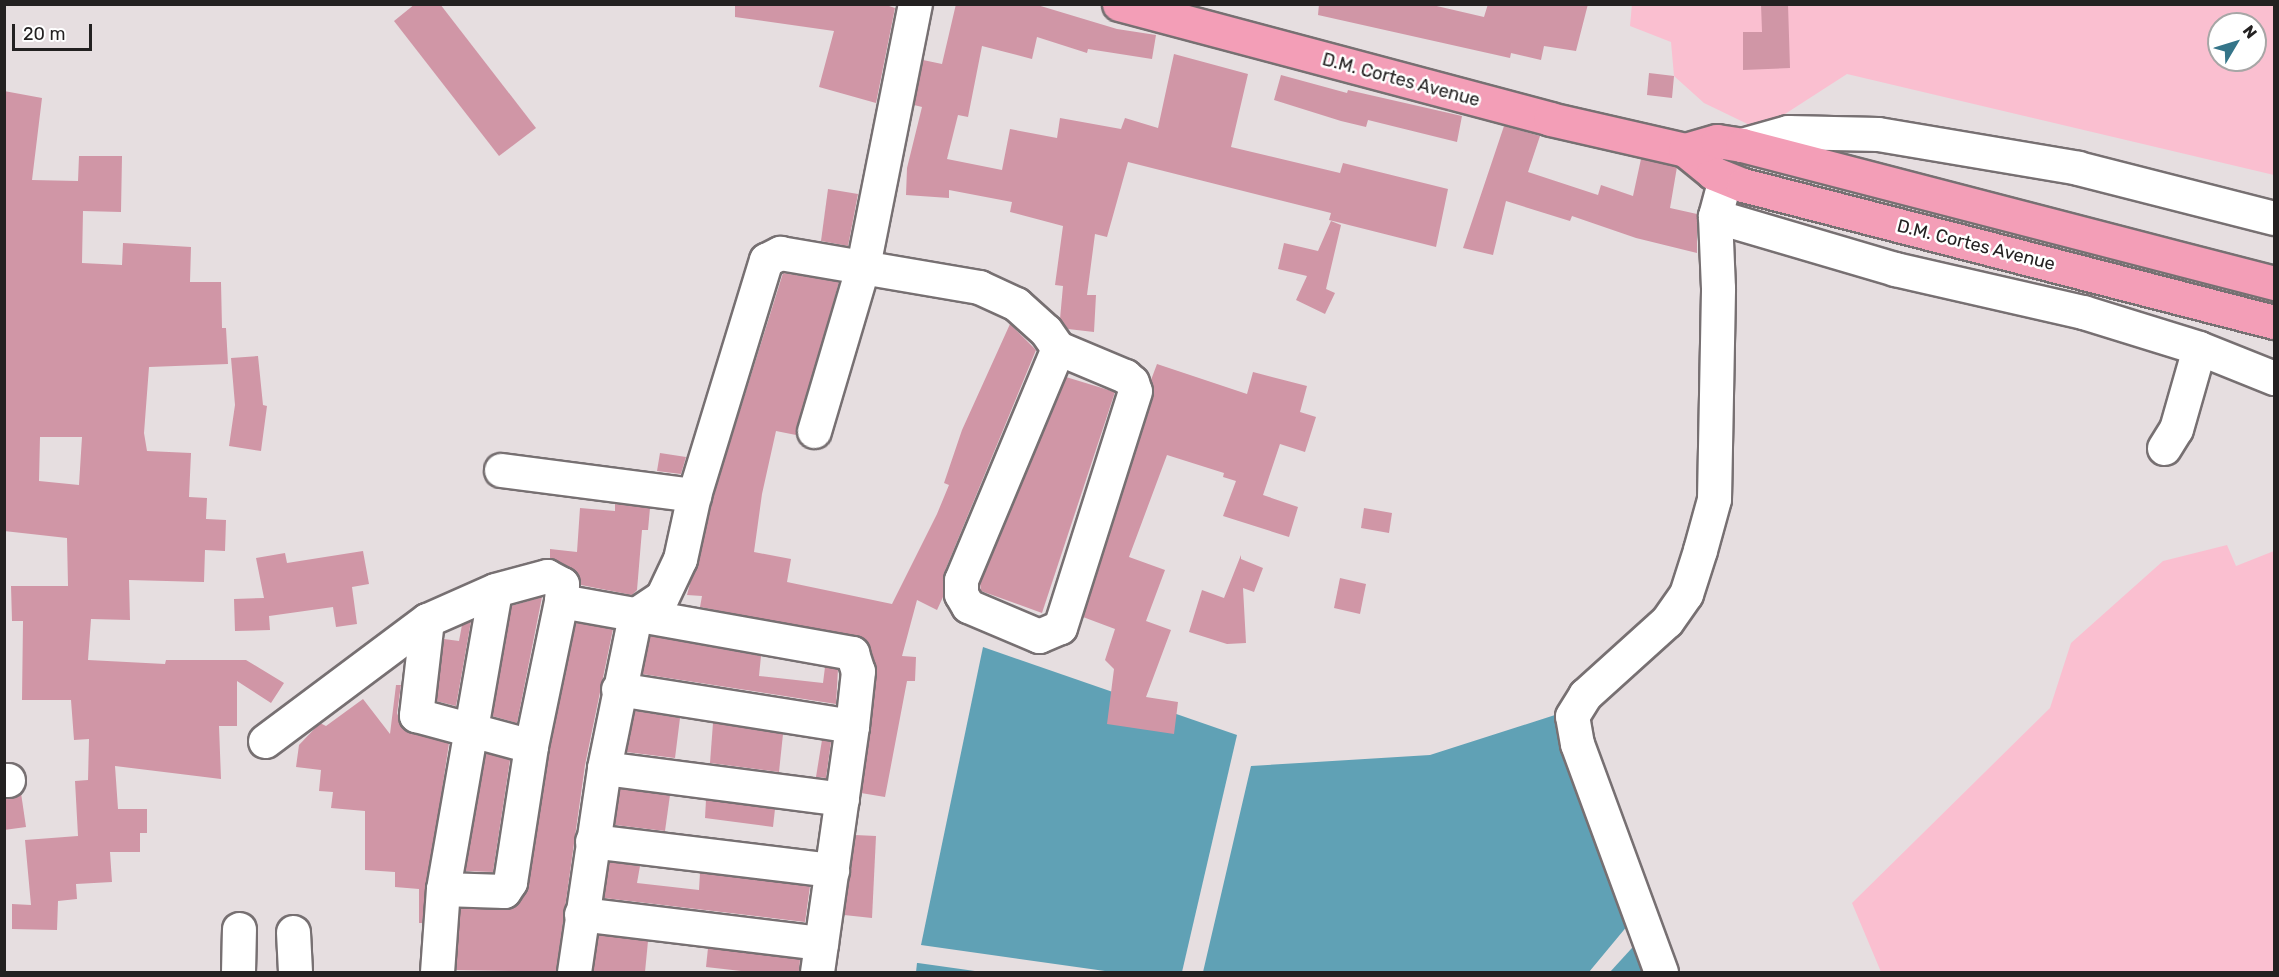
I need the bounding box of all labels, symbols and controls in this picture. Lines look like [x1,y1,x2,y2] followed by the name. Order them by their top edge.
[15,12,94,50] scale bar
[2207,12,2267,72] north arrow
[2239,21,2261,42] text: N
[23,23,65,45] text: 20 m
[1320,49,1482,111] street label: D.M. Cortes Avenue
[1895,215,2057,275] street label: D.M. Cortes Avenue

